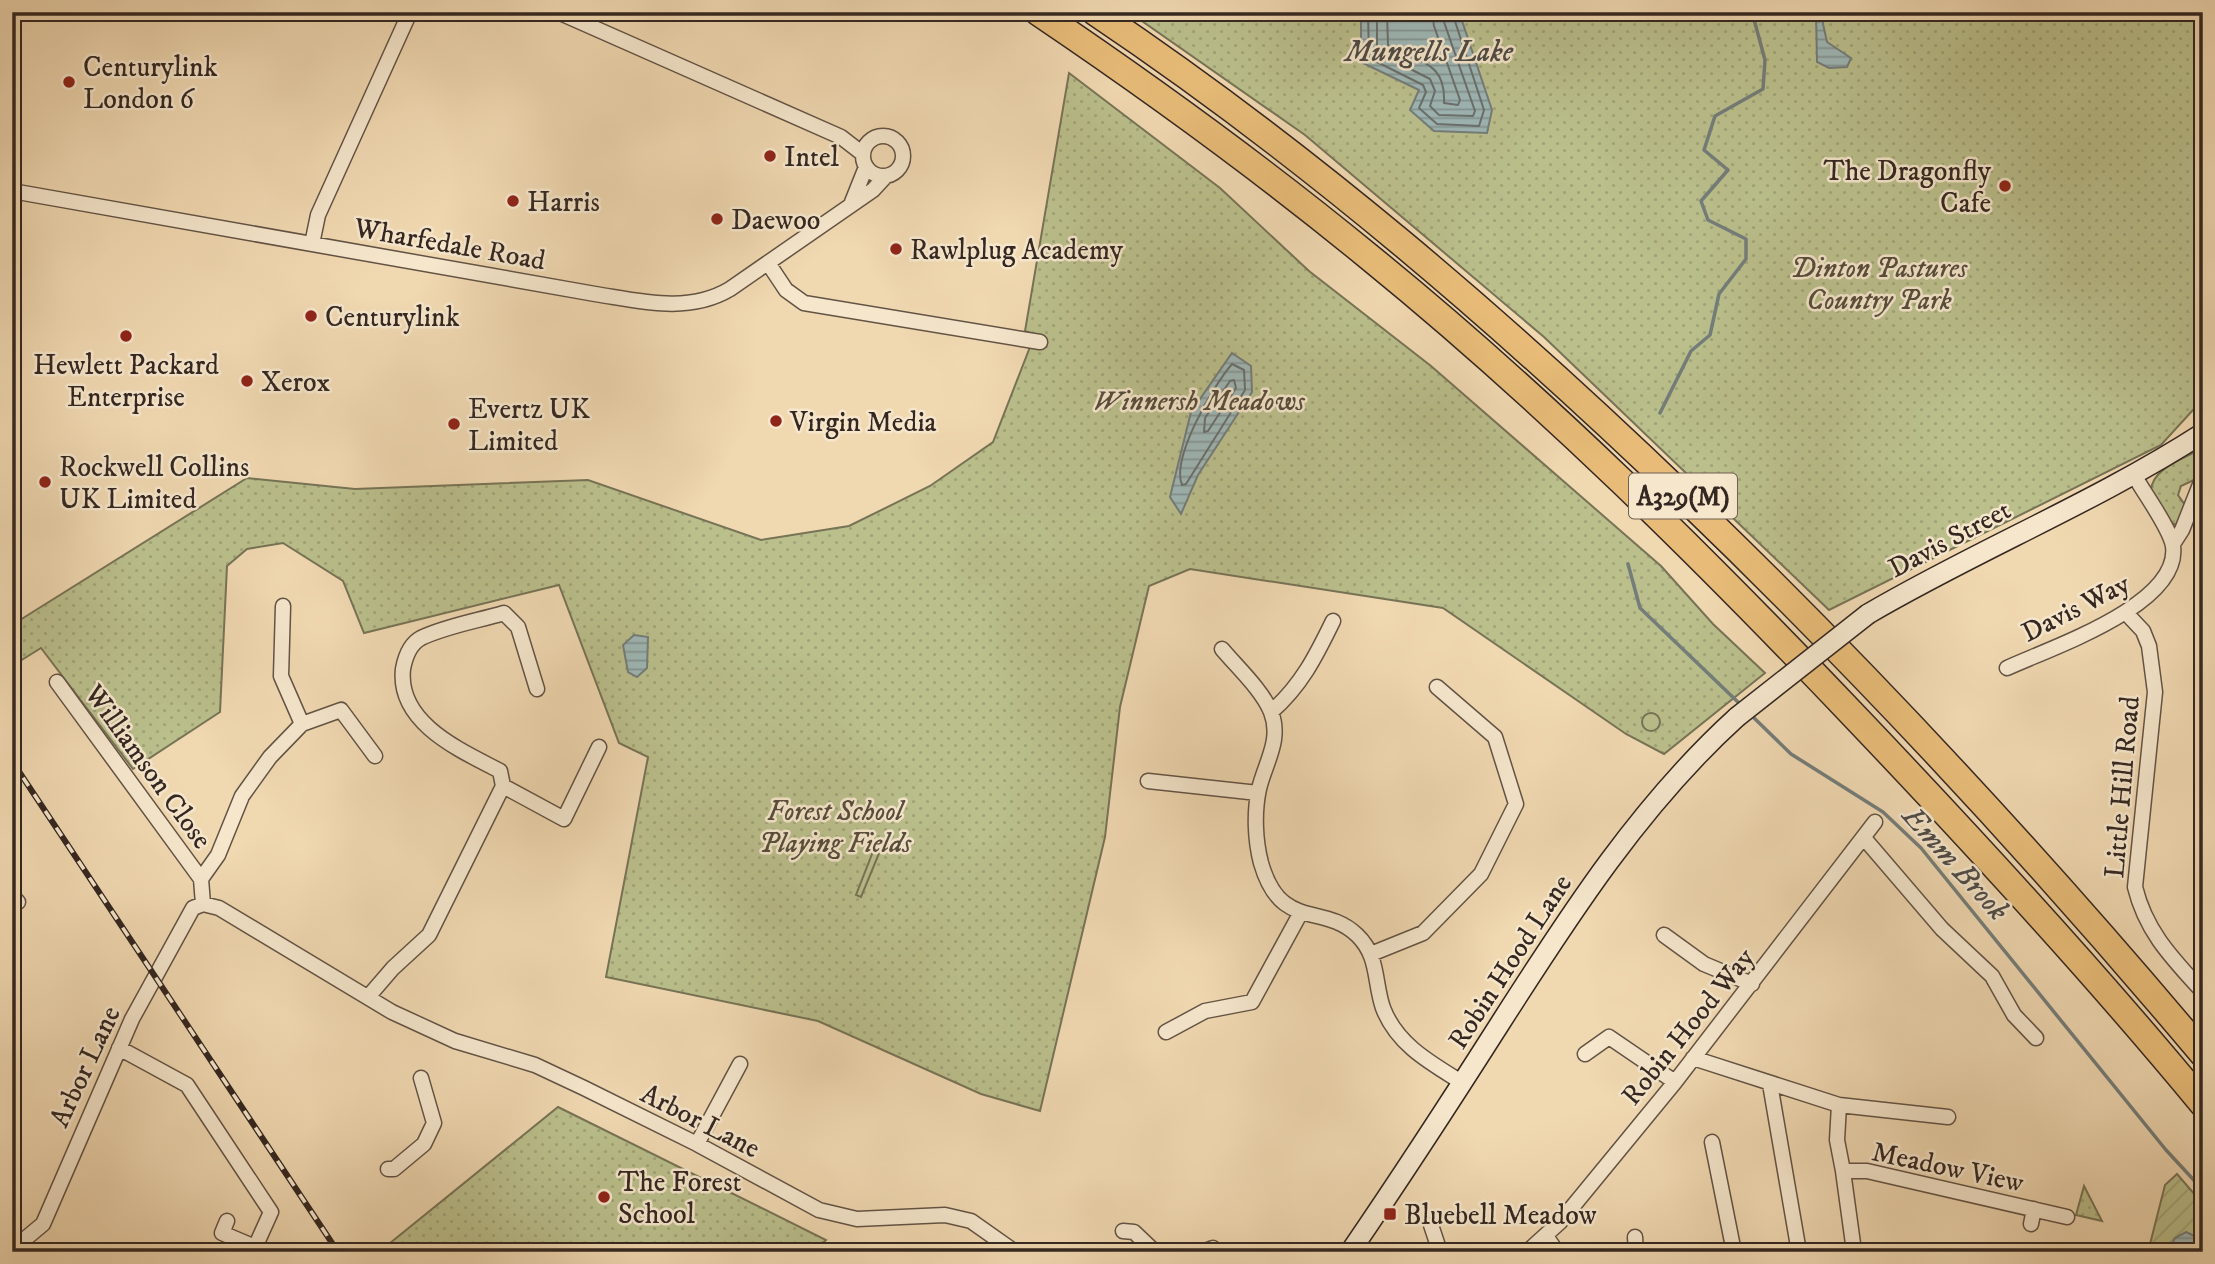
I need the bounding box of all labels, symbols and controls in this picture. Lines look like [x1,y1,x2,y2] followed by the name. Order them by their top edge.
[1343,34,1514,71] water label: Mungells Lake
[83,50,218,117] place label: Centurylink London 6
[61,74,77,90] marker: Centurylink London 6
[784,140,840,175] place label: Intel
[762,148,778,164] marker: Intel
[1823,154,1992,221] place label: The Dragonfly Cafe
[1997,178,2013,194] marker: The Dragonfly Cafe
[527,185,600,220] place label: Harris
[505,193,521,209] marker: Harris
[731,203,820,238] place label: Daewoo
[350,210,548,279] street label: Wharfedale Road
[709,211,725,227] marker: Daewoo
[910,233,1124,268] place label: Rawlplug Academy
[888,241,904,257] marker: Rawlplug Academy
[1791,251,1968,318] park label: Dinton Pastures Country Park
[325,300,460,335] place label: Centurylink
[303,308,319,324] marker: Centurylink
[118,328,134,344] marker: Hewlett Packard Enterprise
[33,348,219,415] place label: Hewlett Packard Enterprise
[261,365,331,400] place label: Xerox
[239,373,255,389] marker: Xerox
[1093,384,1305,419] park label: Winnersh Meadows
[468,392,590,459] place label: Evertz UK Limited
[789,405,937,440] place label: Virgin Media
[768,413,784,429] marker: Virgin Media
[446,416,462,432] marker: Evertz UK Limited
[59,450,249,517] place label: Rockwell Collins UK Limited
[37,474,53,490] marker: Rockwell Collins UK Limited
[1629,474,1737,518] road number: A329(M)
[1882,492,2017,586] street label: Davis Street
[2016,566,2136,650] street label: Davis Way
[76,677,219,856] street label: Williamson Close
[2097,695,2148,880] street label: Little Hill Road
[759,794,912,861] park label: Forest School Playing Fields
[1892,797,2016,929] water label: Emm Brook
[1441,868,1580,1056] street label: Robin Hood Lane
[1614,941,1763,1113] street label: Robin Hood Way
[42,1001,129,1133] street label: Arbor Lane
[635,1076,766,1166] street label: Arbor Lane
[1869,1134,2027,1201] street label: Meadow View
[618,1165,742,1232] place label: The Forest School
[596,1189,612,1205] marker: The Forest School
[1404,1198,1597,1233] place label: Bluebell Meadow
[1382,1206,1398,1222] marker: Bluebell Meadow

